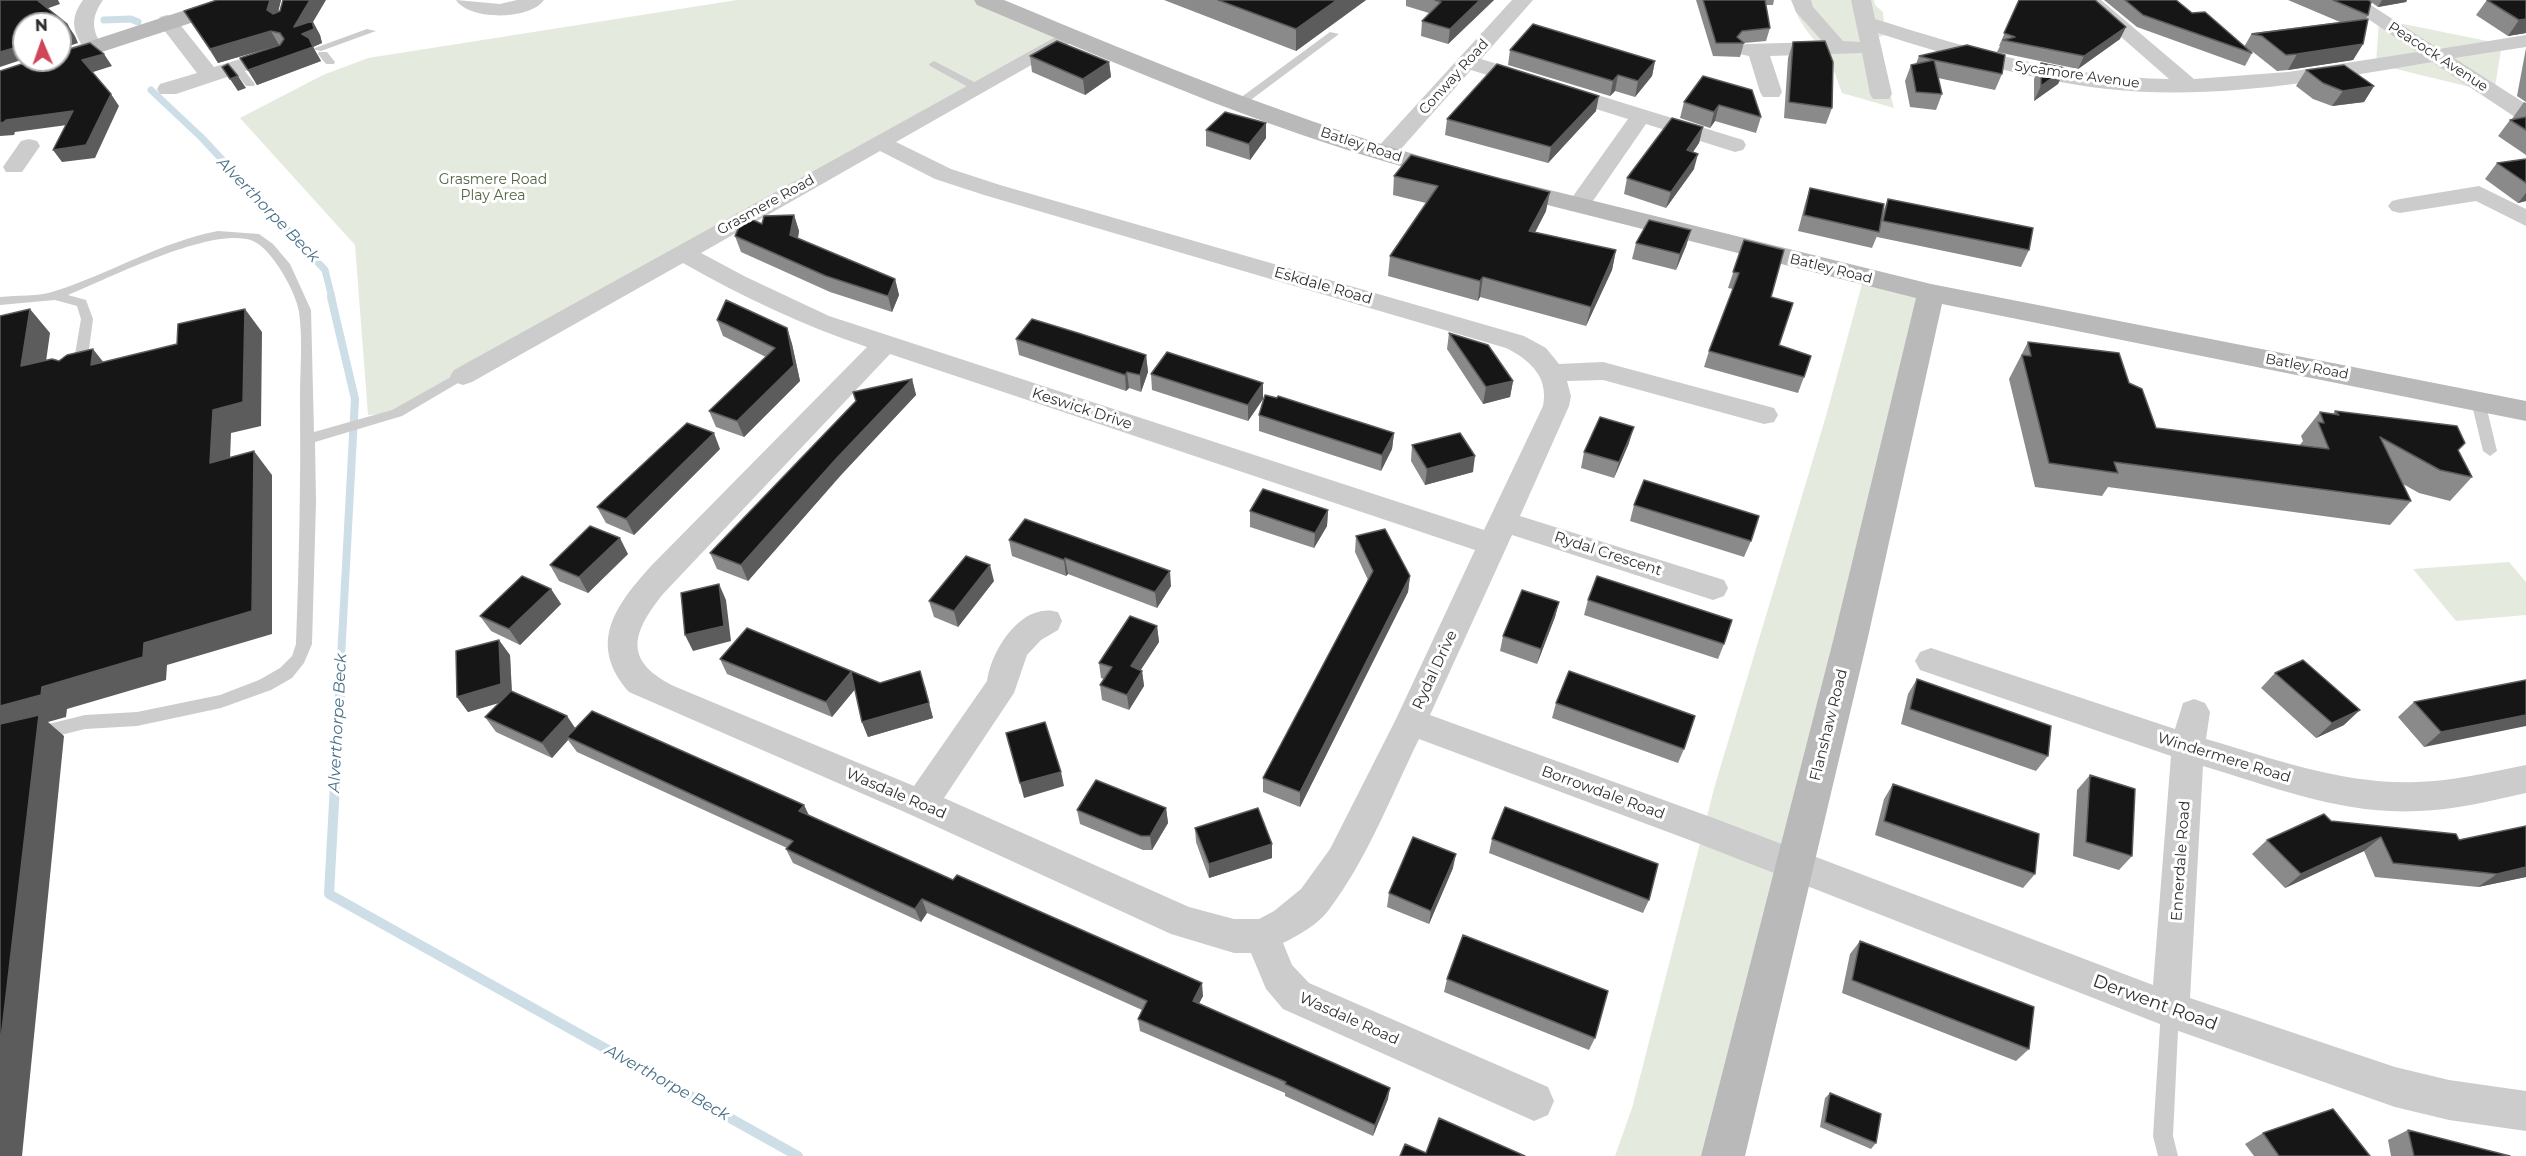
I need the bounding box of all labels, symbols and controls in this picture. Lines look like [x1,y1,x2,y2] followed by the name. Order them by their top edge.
[12,12,72,72] north arrow
[35,16,48,35] text: N
[2385,18,2491,96] street label: Peacock Avenue
[1416,36,1492,118] street label: Conway Road
[2013,58,2141,92] street label: Sycamore Avenue
[1318,124,1404,166] street label: Batley Road
[213,153,323,267] water label: Alverthorpe Beck
[715,171,817,239] street label: Grasmere Road
[439,172,547,204] park label: Grasmere Road Play Area
[1788,251,1874,287] street label: Batley Road
[1272,263,1374,309] street label: Eskdale Road
[2264,351,2350,383] street label: Batley Road
[1030,384,1134,434] street label: Keswick Drive
[1552,528,1664,580] street label: Rydal Crescent
[1409,628,1461,712] street label: Rydal Drive
[325,653,351,793] water label: Alverthorpe Beck
[1806,667,1852,783] street label: Flanshaw Road
[2155,729,2293,787] street label: Windermere Road
[1539,762,1667,824] street label: Borrowdale Road
[843,765,949,823] street label: Wasdale Road
[2168,800,2194,922] street label: Ennerdale Road
[2090,970,2220,1036] street label: Derwent Road
[1296,989,1402,1049] street label: Wasdale Road
[602,1041,732,1125] water label: Alverthorpe Beck

